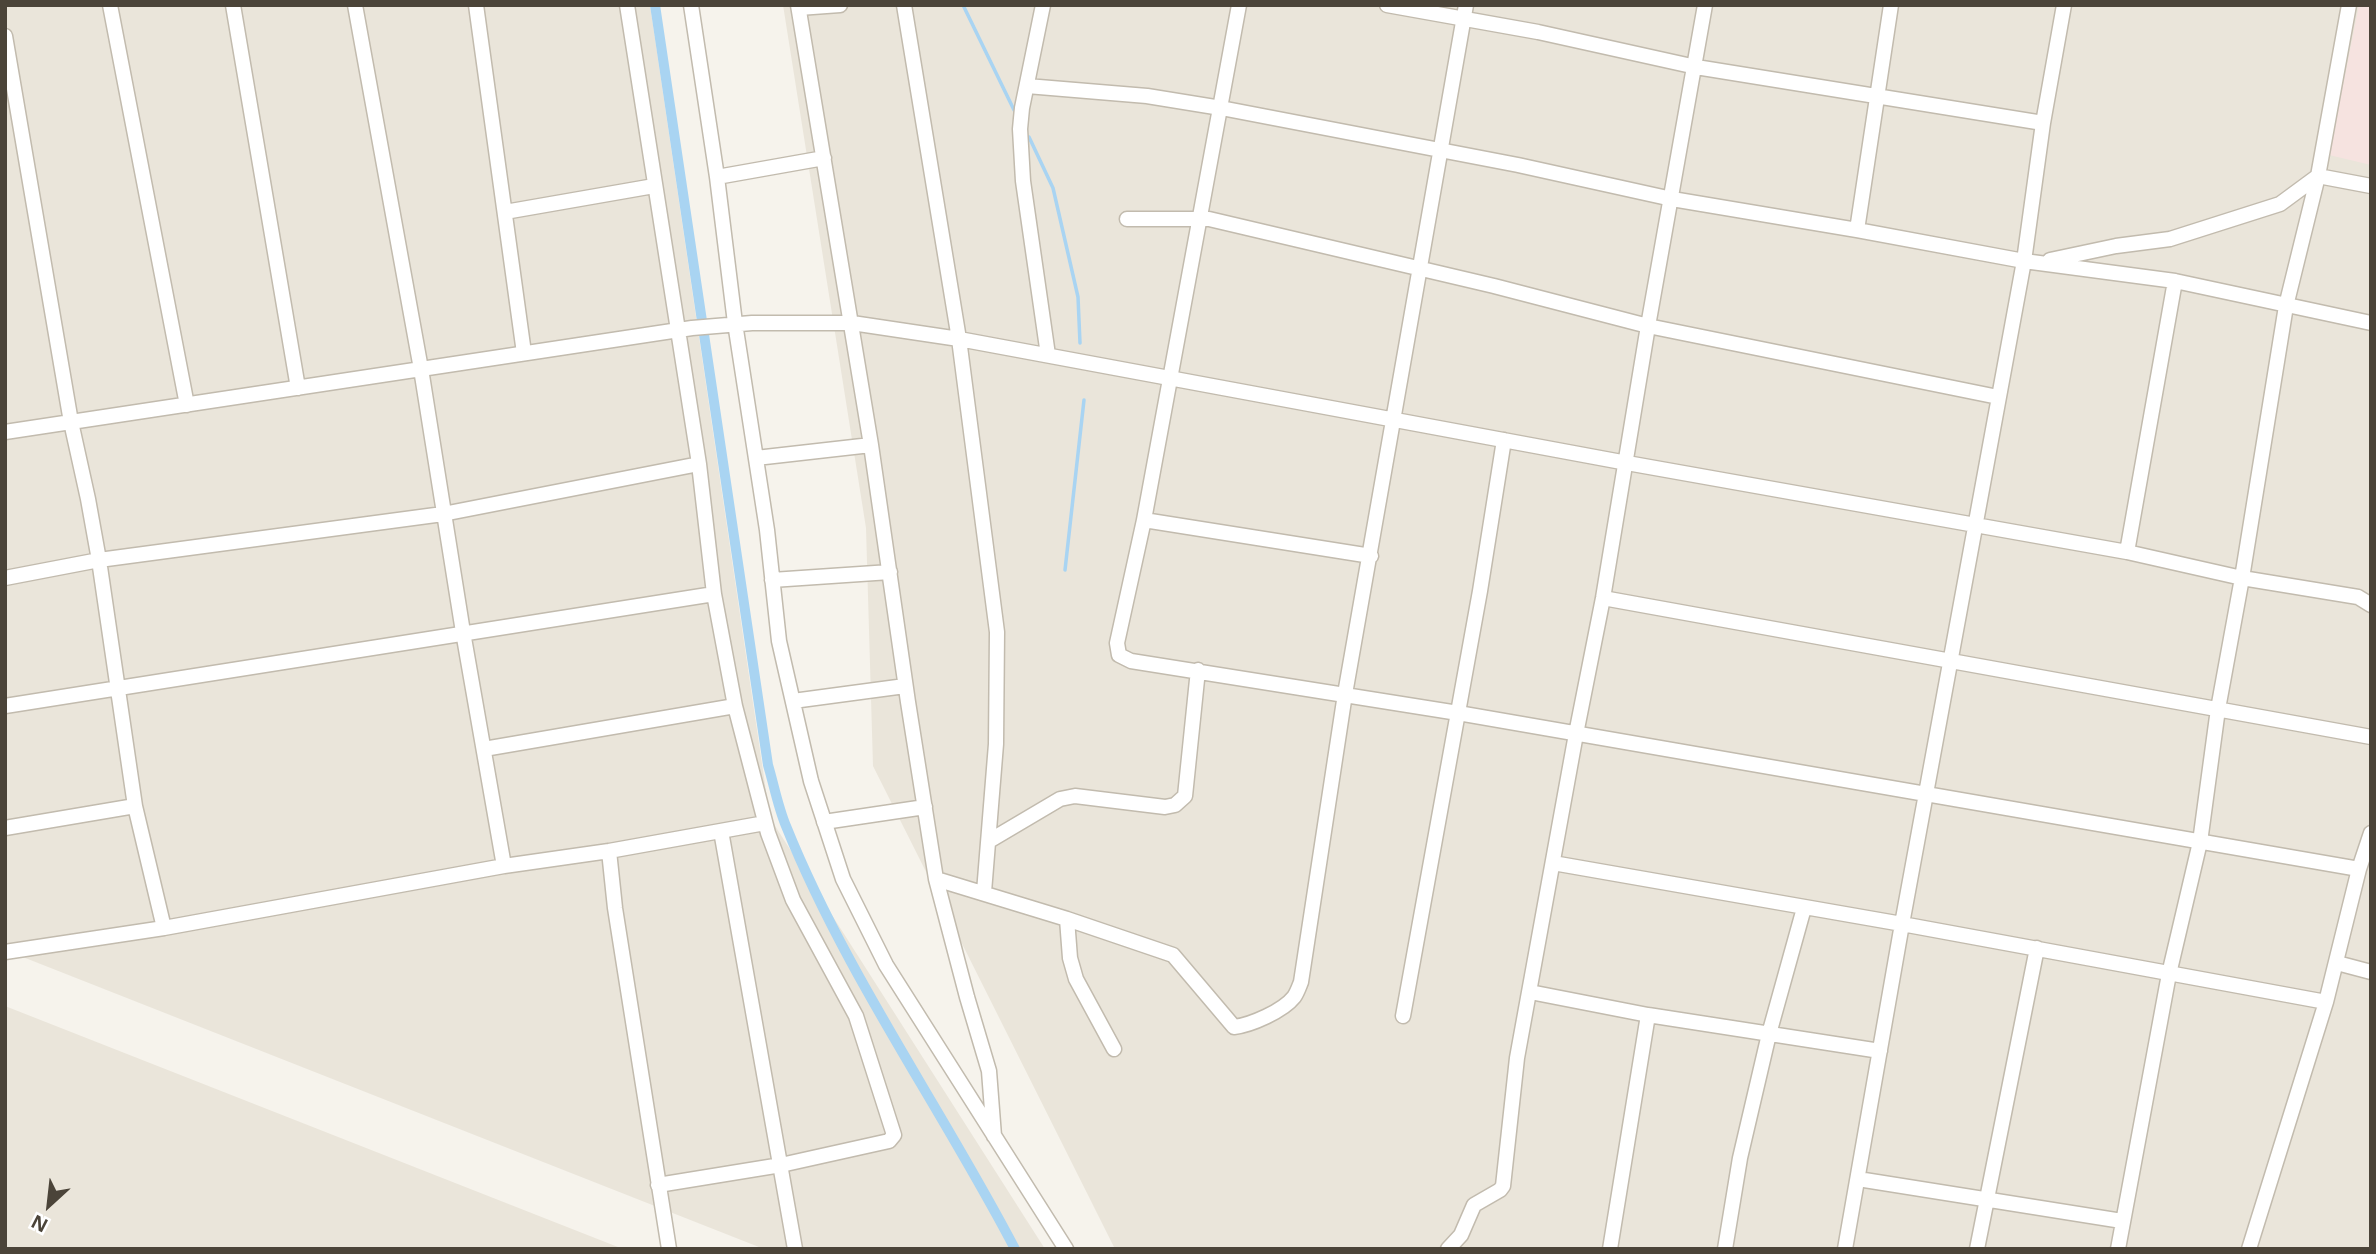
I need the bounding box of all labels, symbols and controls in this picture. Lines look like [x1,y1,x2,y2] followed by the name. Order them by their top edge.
[14,1170,84,1240] north arrow
[27,1209,52,1239] text: N

